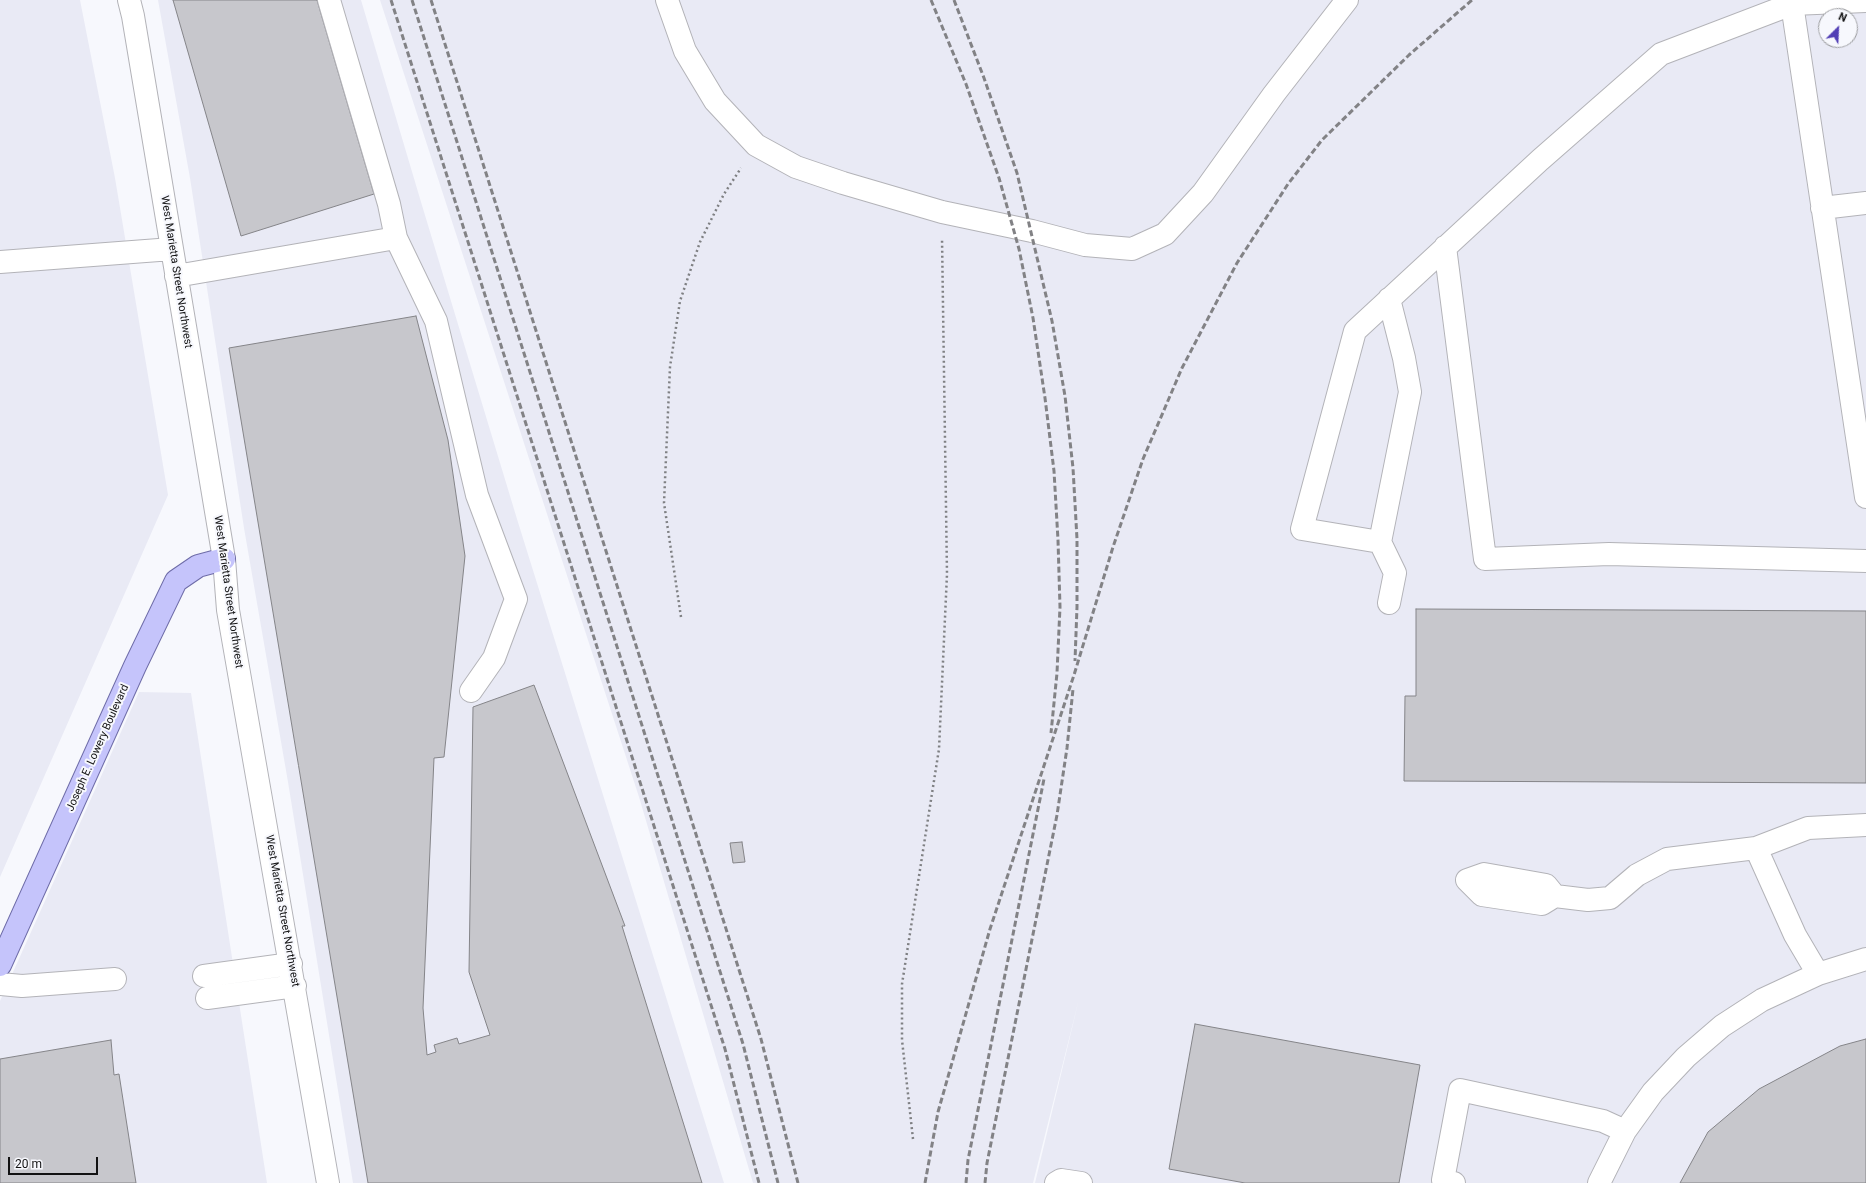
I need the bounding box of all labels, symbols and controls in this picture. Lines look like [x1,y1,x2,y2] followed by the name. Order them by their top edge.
[1818,8,1858,48] north arrow
[1836,10,1849,25] text: N
[157,195,195,349] street label: West Marietta Street Northwest
[211,515,245,669] street label: West Marietta Street Northwest
[64,683,132,813] street label: Joseph E. Lowery Boulevard
[262,834,302,988] street label: West Marietta Street Northwest
[10,1149,100,1175] scale bar
[15,1157,42,1171] text: 20 m

